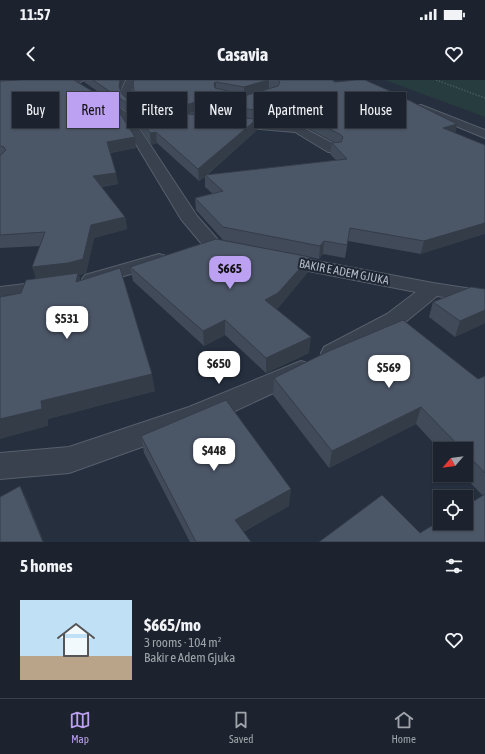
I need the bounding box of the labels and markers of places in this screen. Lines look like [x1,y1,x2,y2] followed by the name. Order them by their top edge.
[206,256,254,290] pin: $665
[43,306,91,340] pin: $531
[195,351,243,385] pin: $650
[365,355,413,389] pin: $569
[190,438,238,472] pin: $448

